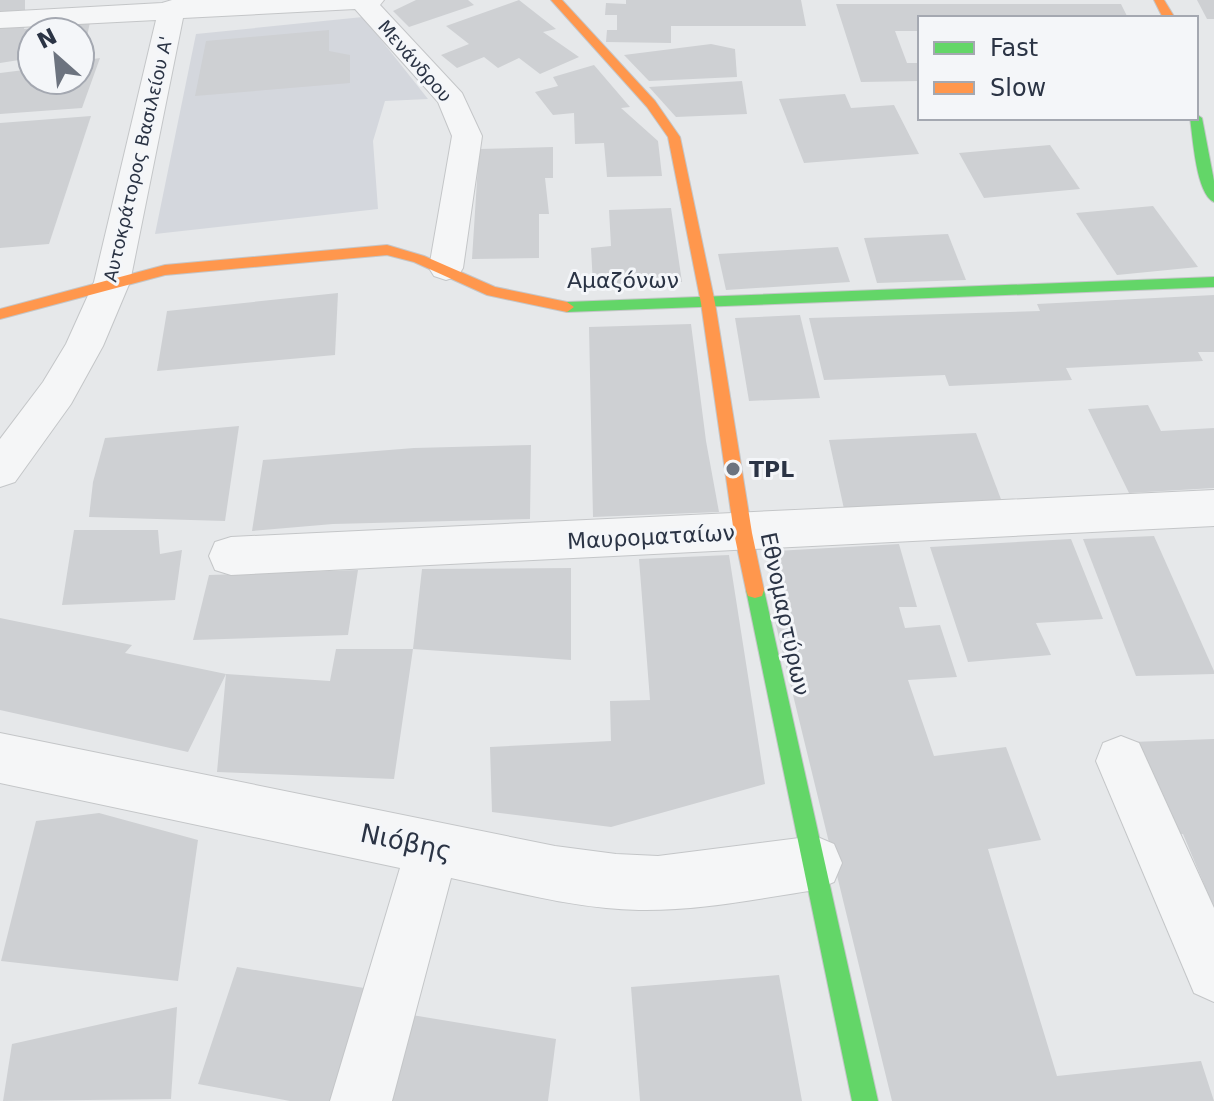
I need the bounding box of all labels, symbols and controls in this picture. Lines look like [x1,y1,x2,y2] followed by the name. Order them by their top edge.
[16,16,96,96] north arrow
[374,16,456,106] street label: Μενάνδρου
[918,16,1198,120] legend
[33,23,61,54] text: N
[99,34,177,284] street label: Αυτοκράτορος Βασιλείου A'
[990,34,1038,62] text: Fast
[990,74,1046,102] text: Slow
[567,268,679,293] street label: Αμαζόνων
[749,457,794,482] place label: TPL
[724,460,742,478] marker: TPL
[566,520,736,554] street label: Μαυροματαίων
[755,530,815,698] street label: Εθνομαρτύρων
[358,818,454,866] street label: Νιόβης

